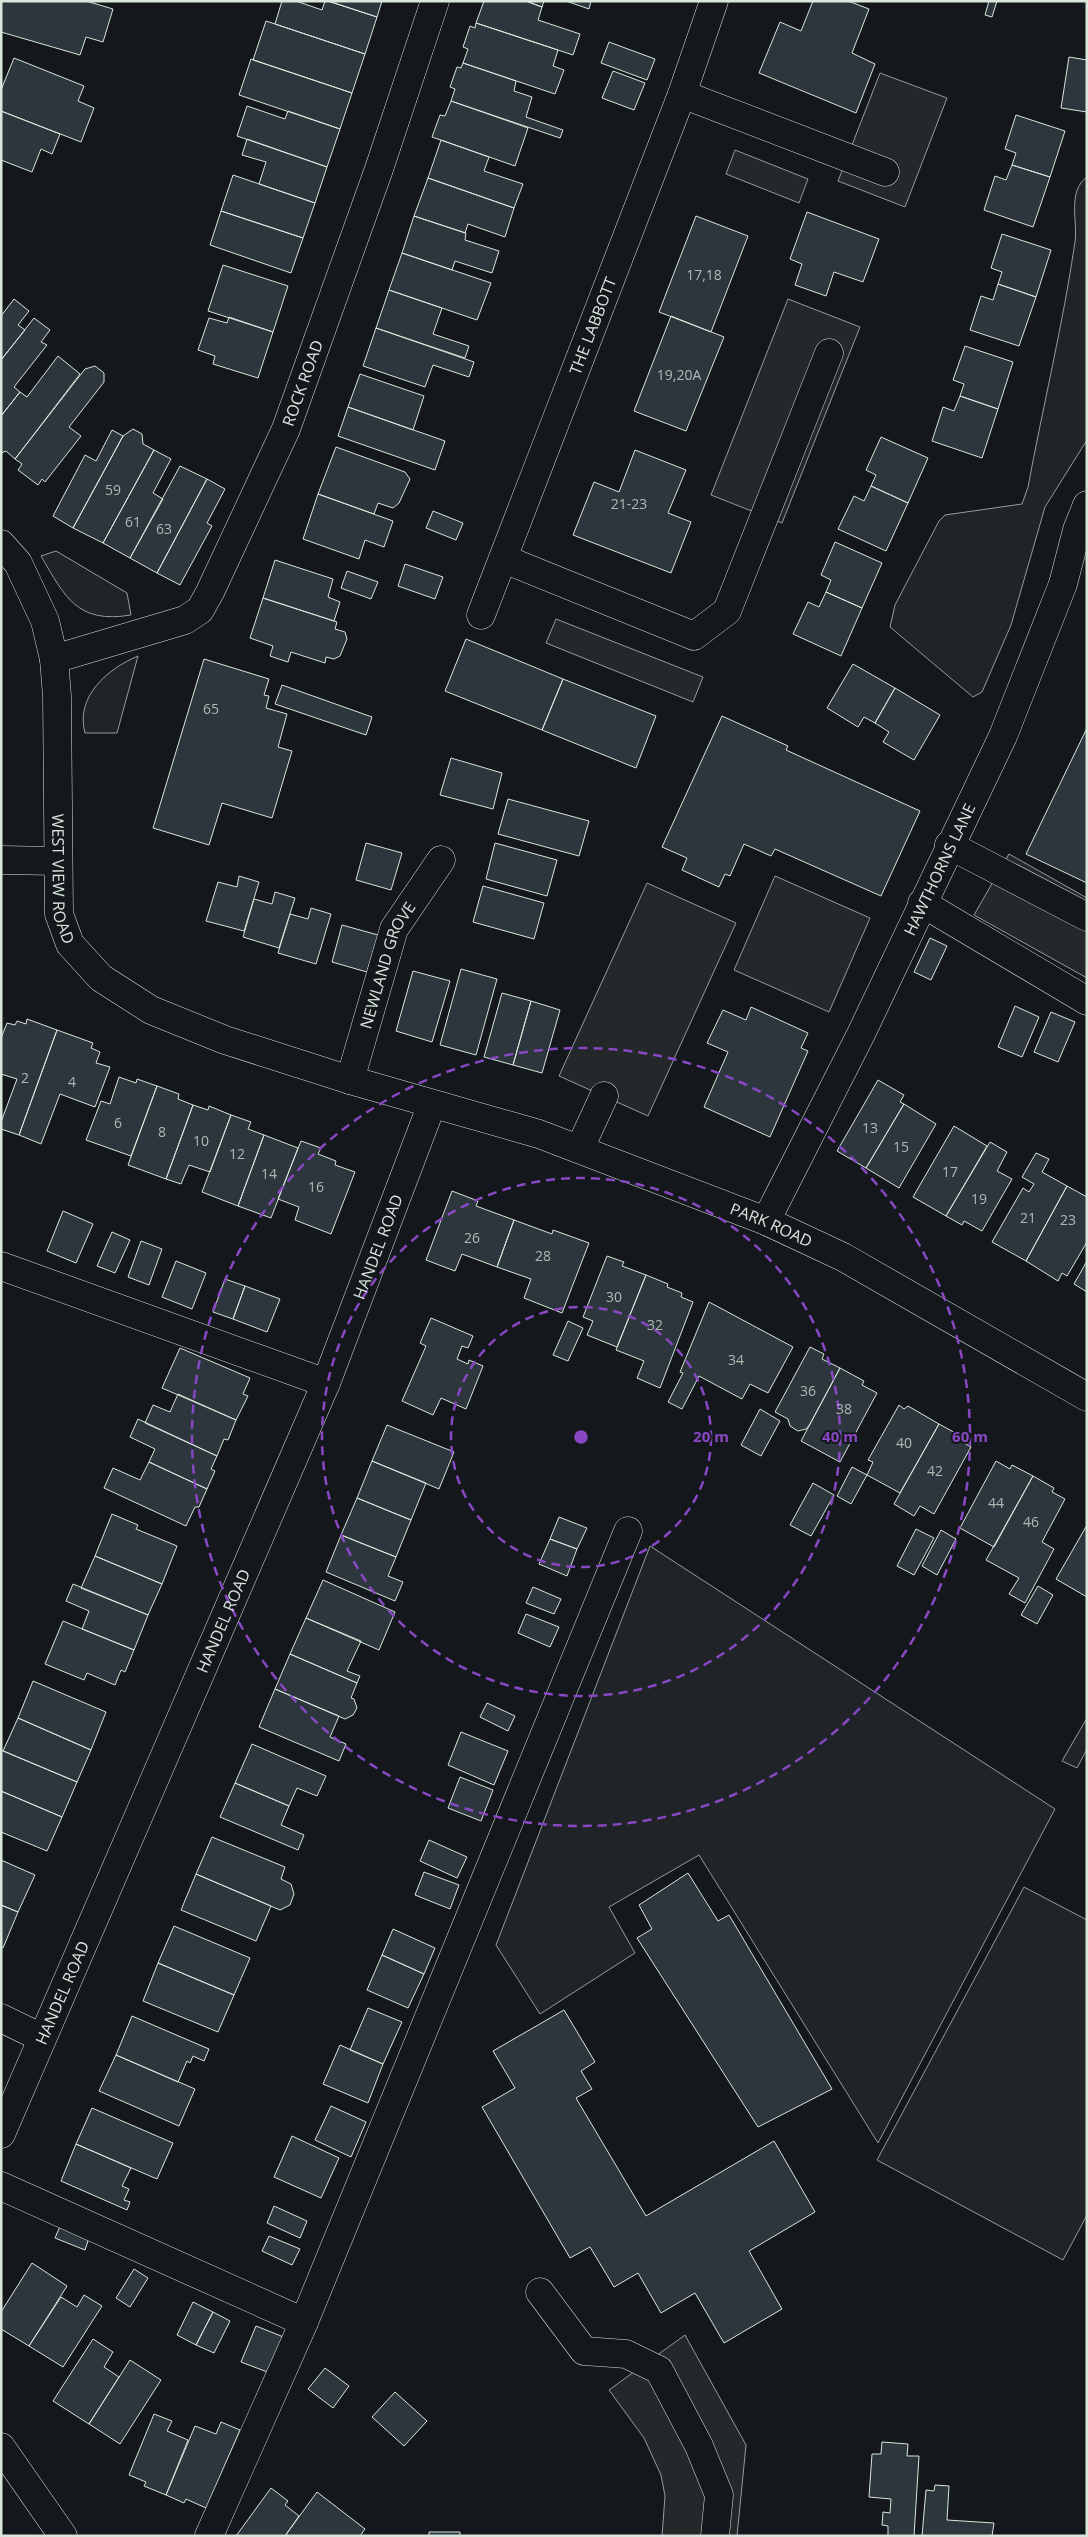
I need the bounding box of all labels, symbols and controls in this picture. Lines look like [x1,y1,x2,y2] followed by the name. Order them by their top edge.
[686,265,722,284] house number: 17,18
[564,274,621,378] street label: THE LABBOTT
[277,337,328,429] street label: ROCK ROAD
[657,365,701,384] house number: 19,20A
[105,480,121,499] house number: 59
[611,494,647,513] house number: 21-23
[125,512,141,531] house number: 61
[156,519,172,538] house number: 63
[203,699,219,718] house number: 65
[898,800,980,939] street label: HAWTHORNS LANE
[47,814,80,947] street label: WEST VIEW ROAD
[354,897,421,1031] street label: NEWLAND GROVE
[21,1068,29,1087] house number: 2
[68,1072,76,1091] house number: 4
[114,1113,122,1132] house number: 6
[862,1118,878,1137] house number: 13
[158,1122,166,1141] house number: 8
[193,1131,209,1150] house number: 10
[893,1137,909,1156] house number: 15
[229,1144,245,1163] house number: 12
[942,1162,958,1181] house number: 17
[261,1164,277,1183] house number: 14
[308,1177,324,1196] house number: 16
[971,1189,987,1208] house number: 19
[348,1191,408,1303] street label: HANDEL ROAD
[727,1197,816,1252] street label: PARK ROAD
[1020,1208,1036,1227] house number: 21
[1060,1210,1076,1229] house number: 23
[464,1228,480,1247] house number: 26
[535,1246,551,1265] house number: 28
[606,1287,622,1306] house number: 30
[647,1315,663,1334] house number: 32
[728,1350,744,1369] house number: 34
[800,1381,816,1400] house number: 36
[836,1399,852,1418] house number: 38
[693,1426,729,1446] text: 20 m
[822,1426,858,1446] text: 40 m
[952,1426,988,1446] text: 60 m
[572,1428,590,1446] centre of rings
[896,1433,912,1452] house number: 40
[927,1461,943,1480] house number: 42
[988,1493,1004,1512] house number: 44
[1023,1512,1039,1531] house number: 46
[191,1566,255,1676] street label: HANDEL ROAD
[30,1937,94,2048] street label: HANDEL ROAD

